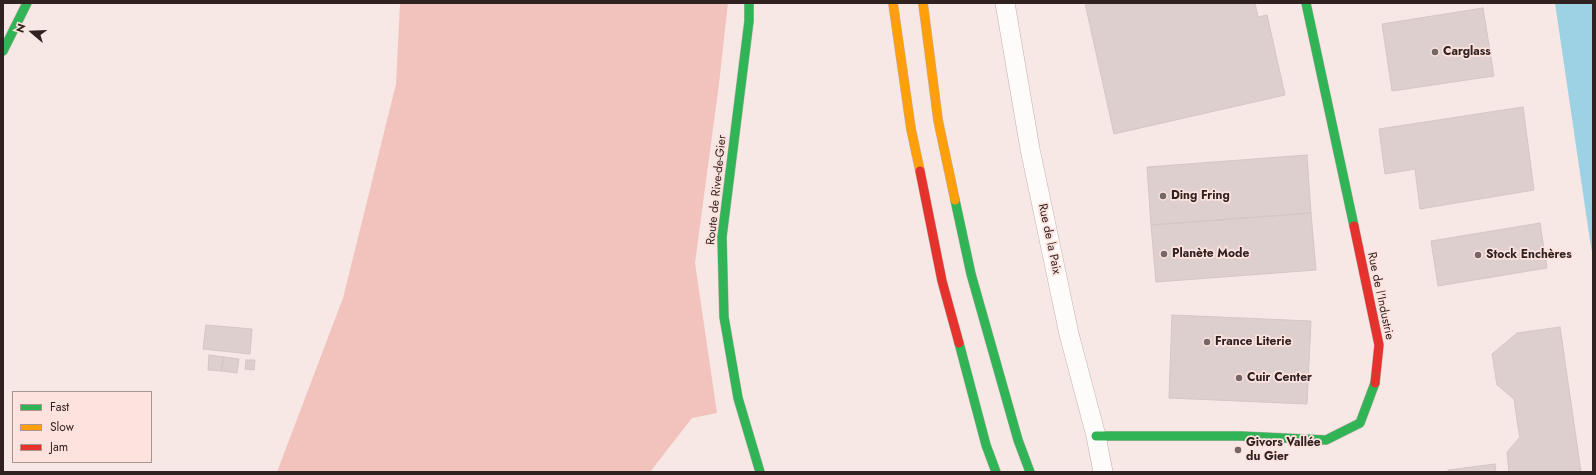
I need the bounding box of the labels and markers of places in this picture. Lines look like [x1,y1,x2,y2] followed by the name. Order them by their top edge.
[1443,45,1491,59] place label: Carglass
[1430,47,1440,57] marker: Carglass
[1171,189,1230,203] place label: Ding Fring
[1158,191,1168,201] marker: Ding Fring
[1172,247,1249,261] place label: Planète Mode
[1486,248,1572,262] place label: Stock Enchères
[1159,249,1169,259] marker: Planète Mode
[1473,250,1483,260] marker: Stock Enchères
[1215,335,1292,349] place label: France Literie
[1202,337,1212,347] marker: France Literie
[1247,371,1312,385] place label: Cuir Center
[1234,373,1244,383] marker: Cuir Center
[1246,436,1321,464] place label: Givors Vallée du Gier
[1233,445,1243,455] marker: Givors Vallée du Gier

